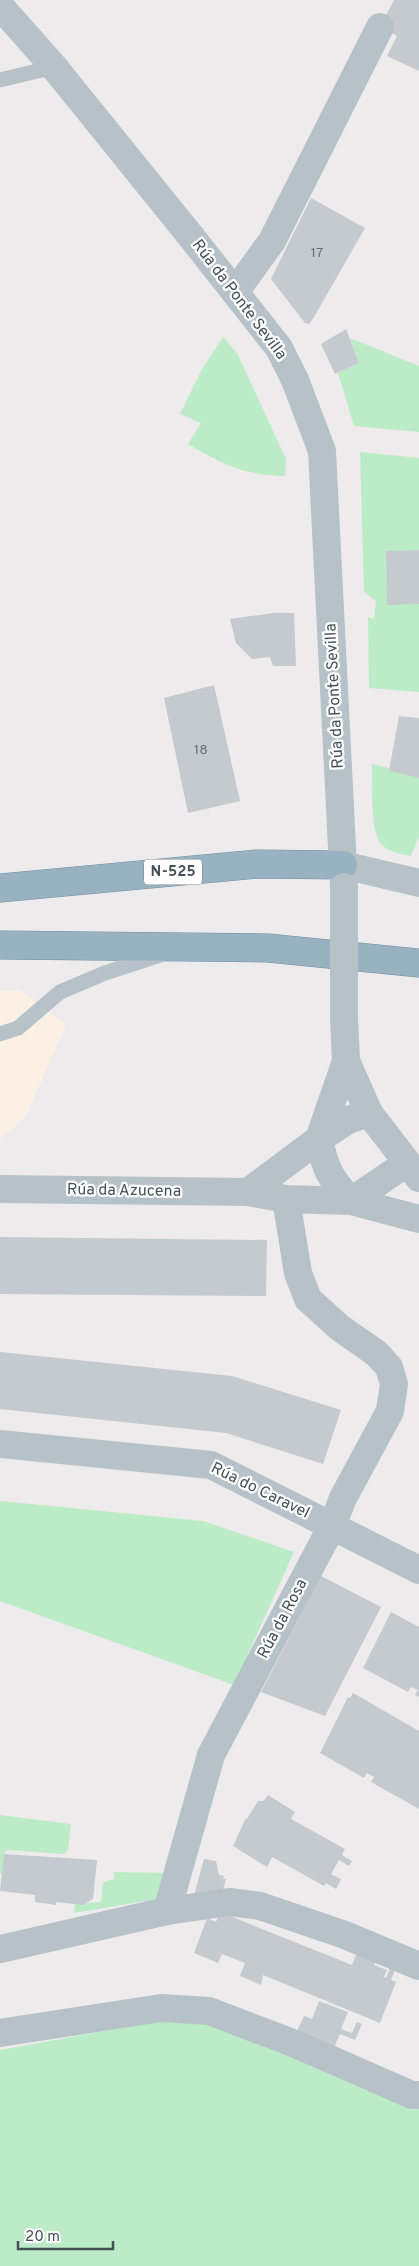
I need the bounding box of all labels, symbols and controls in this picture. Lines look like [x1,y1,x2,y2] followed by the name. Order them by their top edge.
[187,236,291,364] street label: Rúa da Ponte Sevilla
[311,245,323,262] house number: 17
[321,623,349,769] street label: Rúa da Ponte Sevilla
[194,742,208,759] house number: 18
[144,860,202,884] road number: N-525
[67,1180,181,1202] street label: Rúa da Azucena
[207,1458,313,1524] street label: Rúa do Caravel
[254,1576,312,1662] street label: Rúa da Rosa
[18,2218,112,2250] scale bar
[25,2228,60,2247] text: 20 m

